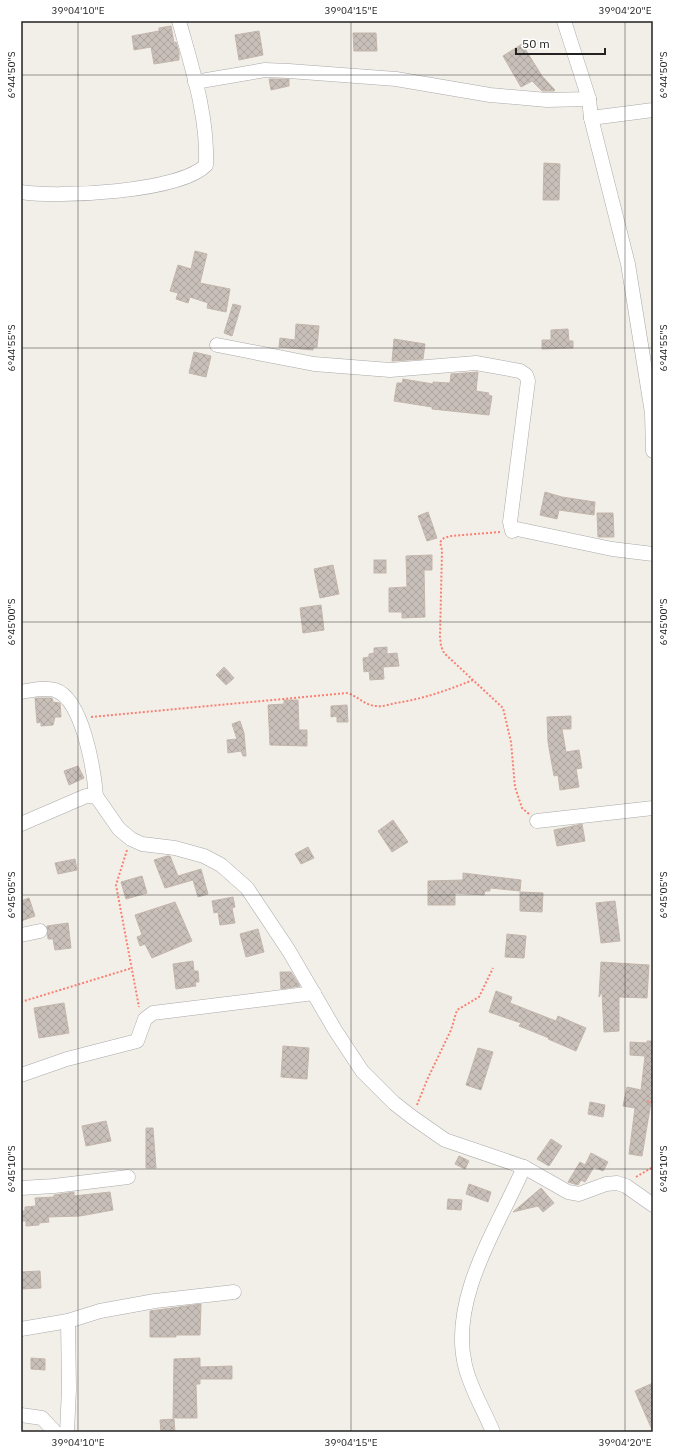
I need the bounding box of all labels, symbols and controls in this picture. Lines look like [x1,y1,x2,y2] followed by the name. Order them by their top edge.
[51,4,105,17] text: 39°04'10"E
[324,4,378,17] text: 39°04'15"E
[598,4,652,17] text: 39°04'20"E
[516,30,605,56] scale bar
[522,36,550,51] text: 50 m
[5,51,18,99] text: 6°44'50"S
[657,51,670,99] text: 6°44'50"S
[5,324,18,372] text: 6°44'55"S
[657,324,670,372] text: 6°44'55"S
[5,598,18,646] text: 6°45'00"S
[657,598,670,646] text: 6°45'00"S
[5,871,18,919] text: 6°45'05"S
[657,871,670,919] text: 6°45'05"S
[5,1145,18,1193] text: 6°45'10"S
[657,1145,670,1193] text: 6°45'10"S
[51,1436,105,1449] text: 39°04'10"E
[324,1436,378,1449] text: 39°04'15"E
[598,1436,652,1449] text: 39°04'20"E

